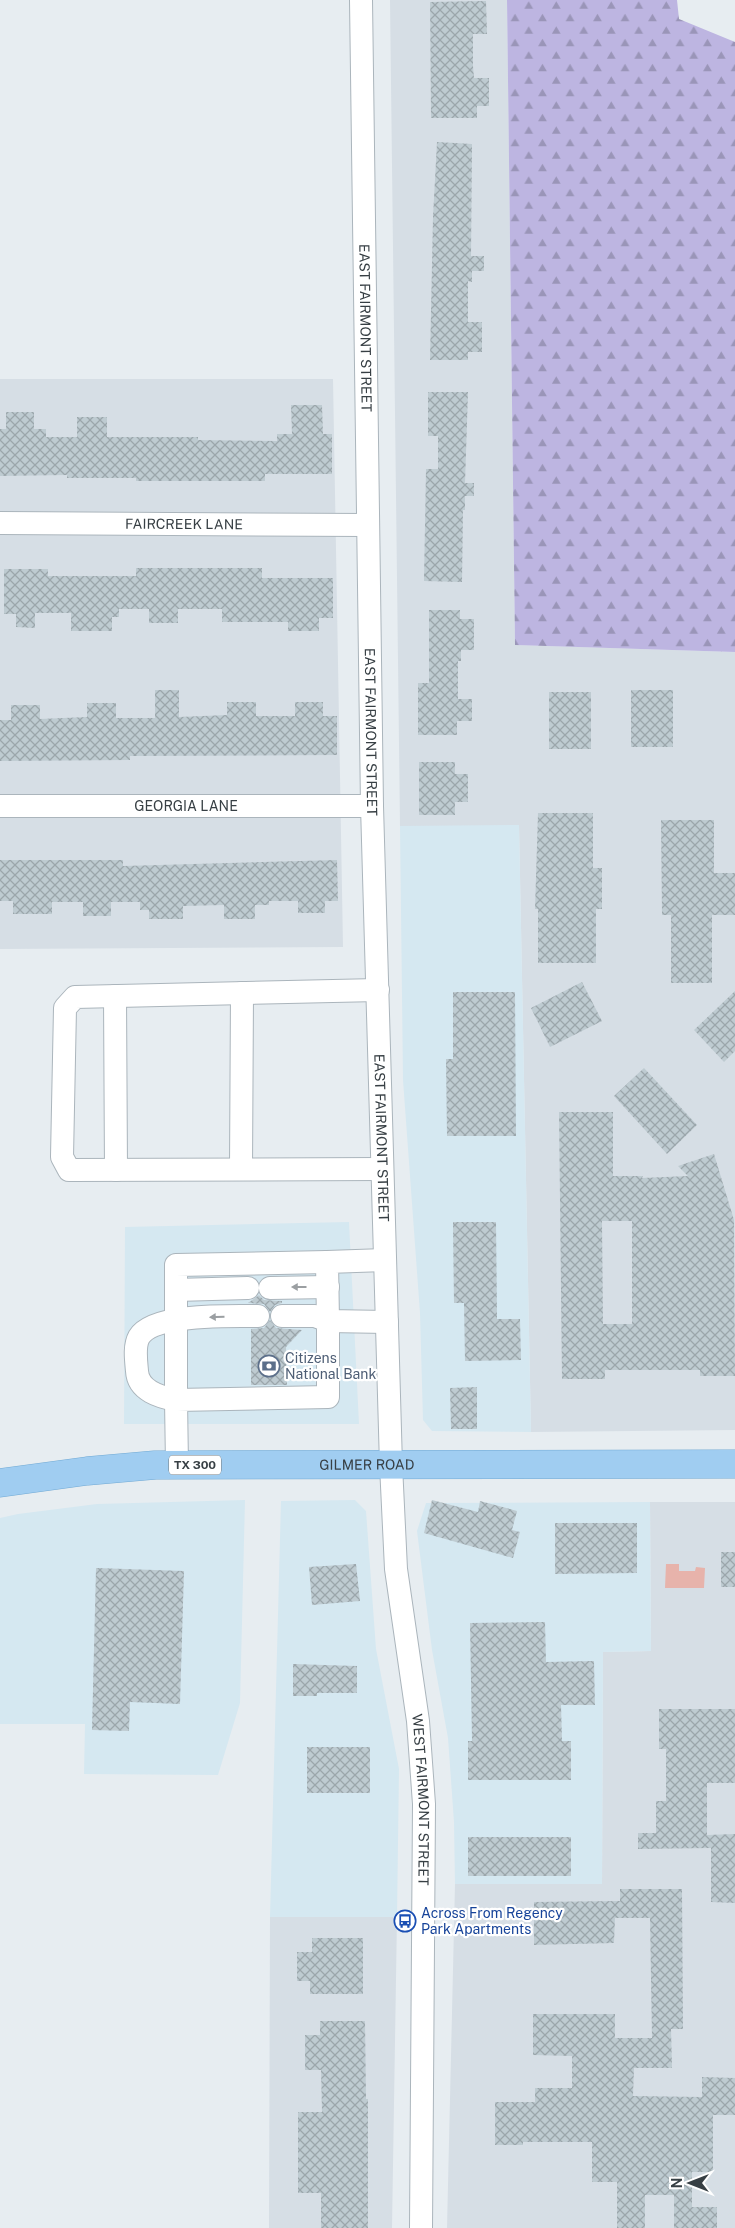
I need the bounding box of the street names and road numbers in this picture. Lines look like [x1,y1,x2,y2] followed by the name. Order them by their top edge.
[356,244,375,412] street label: EAST FAIRMONT STREET
[125,516,243,532] street label: FAIRCREEK LANE
[362,648,380,816] street label: EAST FAIRMONT STREET
[134,798,238,814] street label: GEORGIA LANE
[371,1054,392,1222] street label: EAST FAIRMONT STREET
[169,1456,221,1474] road number: TX 300
[319,1457,415,1473] street label: GILMER ROAD
[409,1713,432,1886] street label: WEST FAIRMONT STREET

